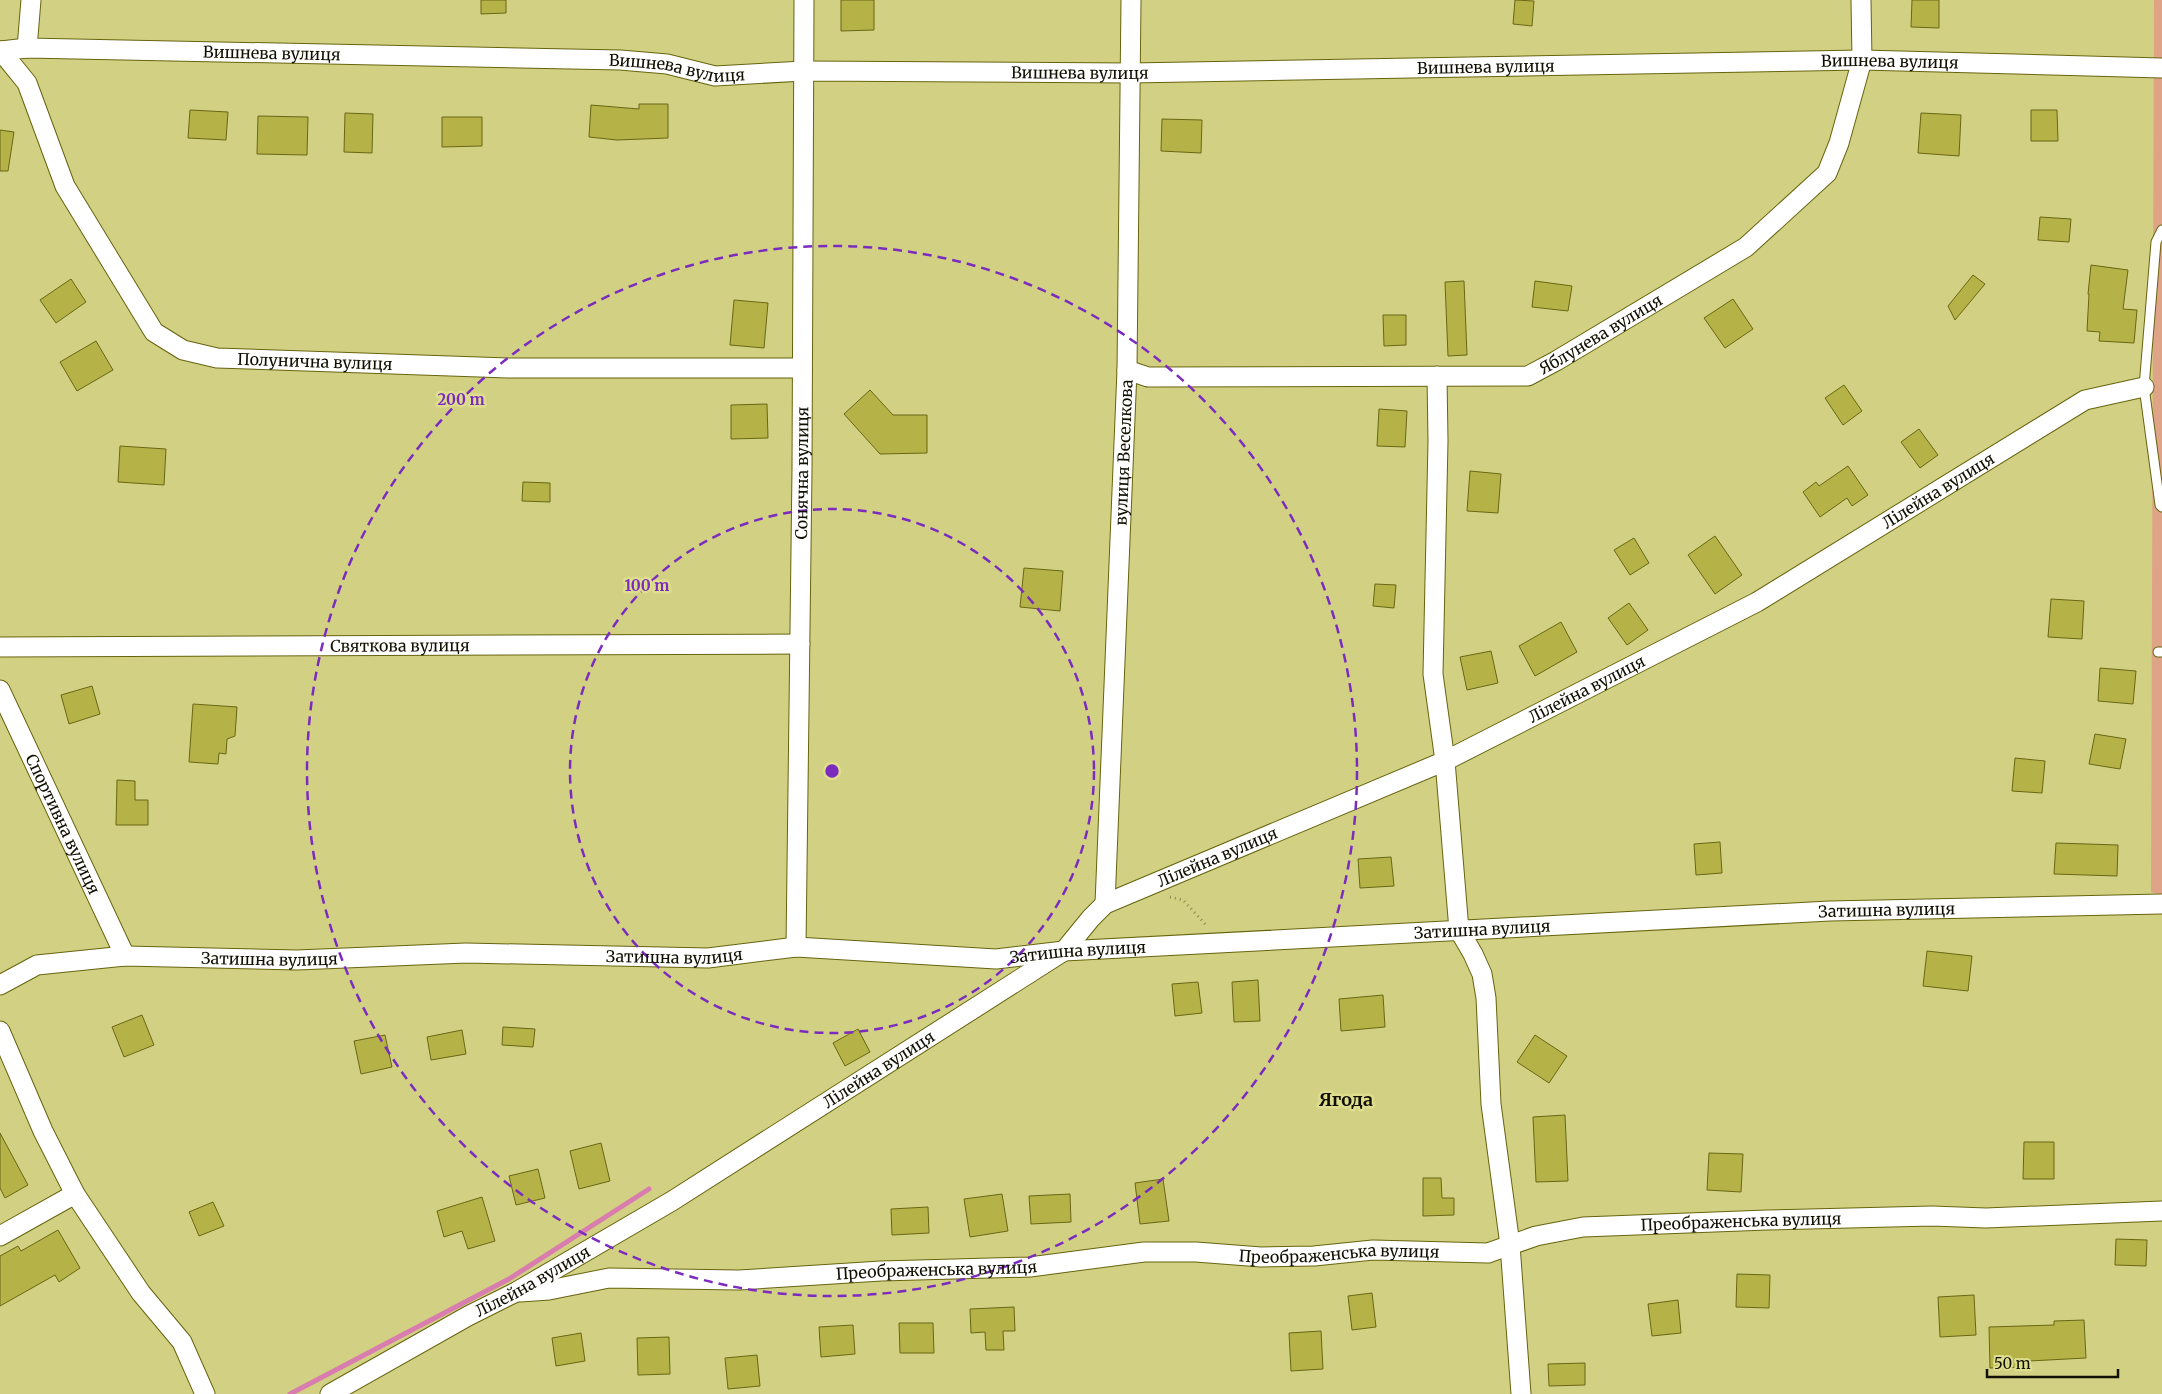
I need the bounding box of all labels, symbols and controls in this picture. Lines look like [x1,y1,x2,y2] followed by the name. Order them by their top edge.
[203,42,341,64] street label: Вишнева вулиця
[609,50,745,86] street label: Вишнева вулиця
[1821,50,1959,73] street label: Вишнева вулиця
[1417,55,1555,78] street label: Вишнева вулиця
[1011,62,1149,83] street label: Вишнева вулиця
[1536,290,1666,378] street label: Яблунева вулиця
[237,349,393,374] street label: Полунична вулиця
[1111,378,1137,526] street label: вулиця Веселкова
[437,390,485,409] text: 200 m
[791,407,812,540] street label: Сонячна вулиця
[1878,448,1998,533] street label: Лілейна вулиця
[625,576,669,595] text: 100 m
[330,635,470,656] street label: Святкова вулиця
[1525,651,1648,727] street label: Лілейна вулиця
[21,751,104,897] street label: Спортивна вулиця
[823,762,841,780] centre of rings
[1154,823,1280,891] street label: Лілейна вулиця
[1818,898,1955,922] street label: Затишна вулиця
[1413,916,1551,943] street label: Затишна вулиця
[1009,937,1147,967] street label: Затишна вулиця
[606,944,744,968] street label: Затишна вулиця
[201,948,338,970] street label: Затишна вулиця
[819,1026,938,1112] street label: Лілейна вулиця
[1319,1088,1373,1111] district label: Ягода
[1640,1208,1842,1235] street label: Преображенська вулиця
[1238,1240,1440,1267] street label: Преображенська вулиця
[472,1241,594,1321] street label: Лілейна вулиця
[835,1256,1038,1284] street label: Преображенська вулиця
[1987,1346,2118,1378] scale bar
[1994,1354,2031,1373] text: 50 m

